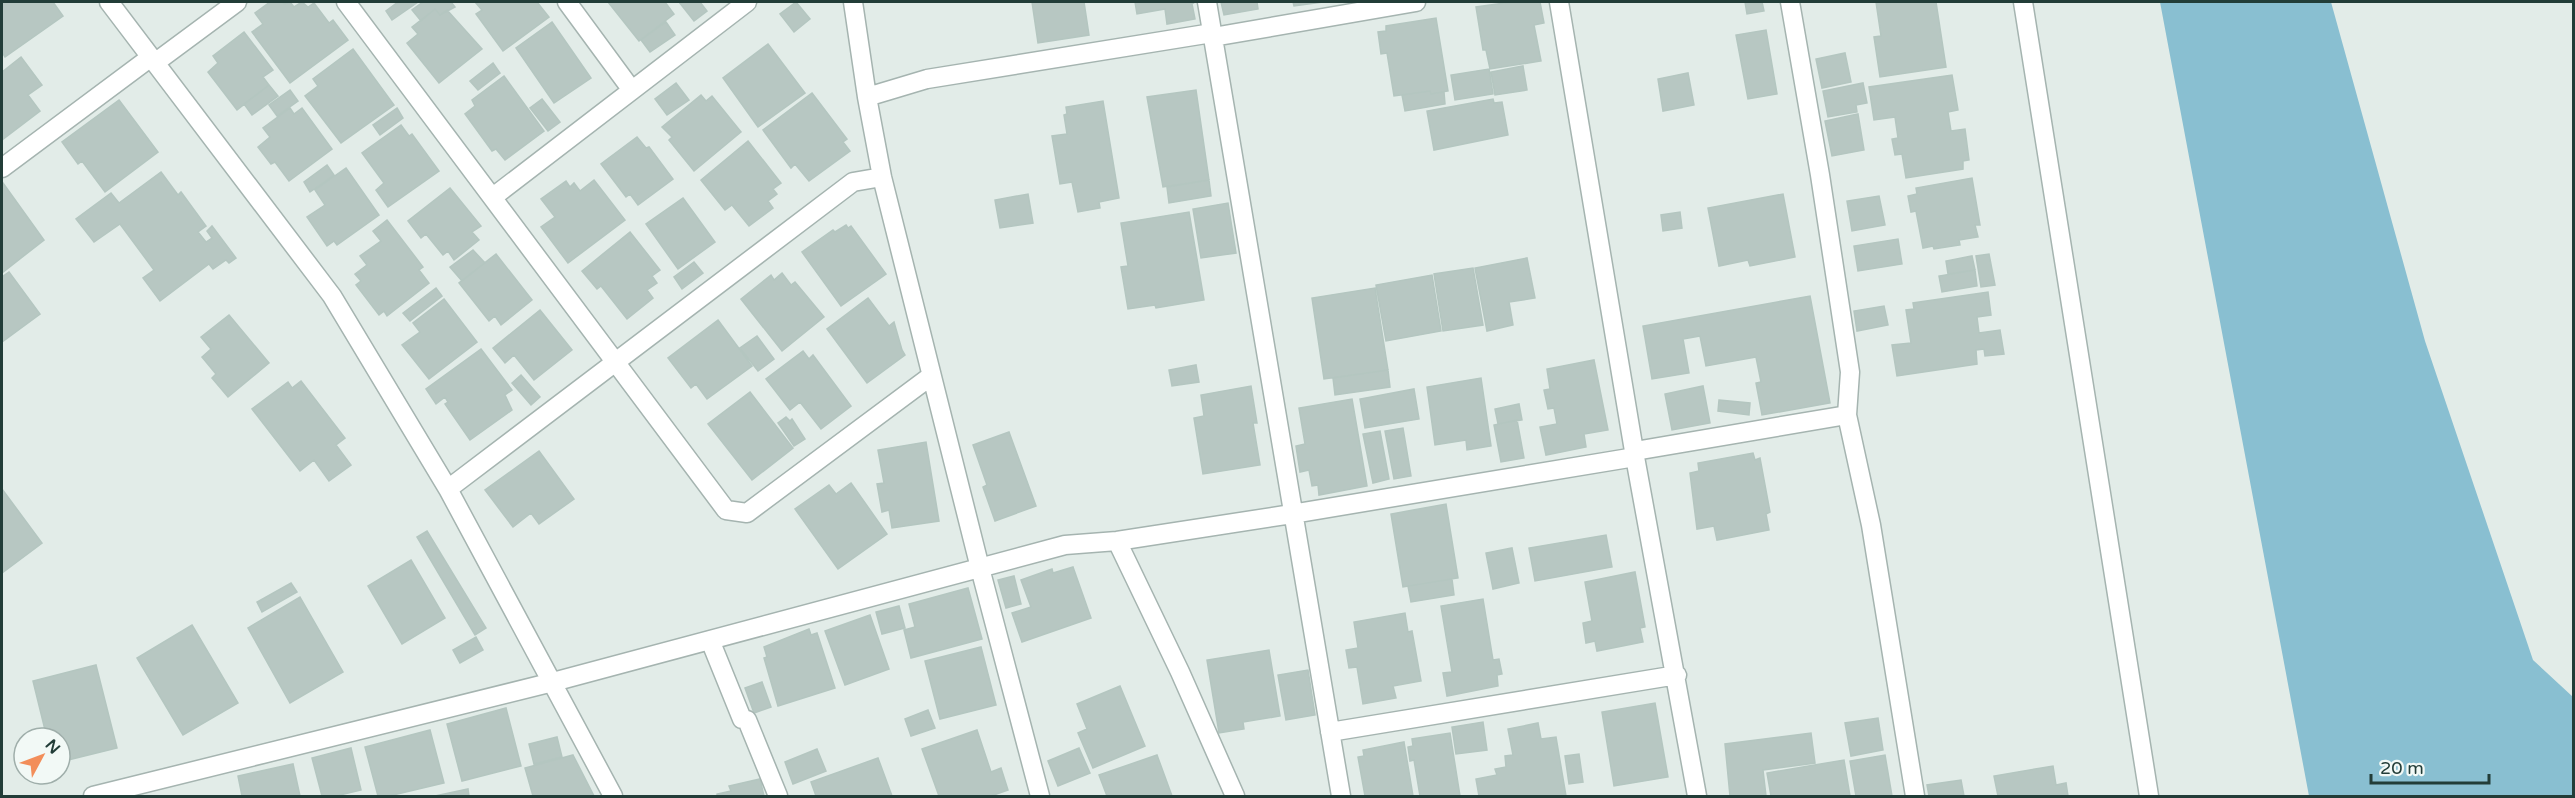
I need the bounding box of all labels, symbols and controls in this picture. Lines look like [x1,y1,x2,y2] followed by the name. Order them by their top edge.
[12,726,72,786] north arrow
[41,735,64,758] text: N
[2371,747,2490,785] scale bar
[2380,757,2424,779] text: 20 m

